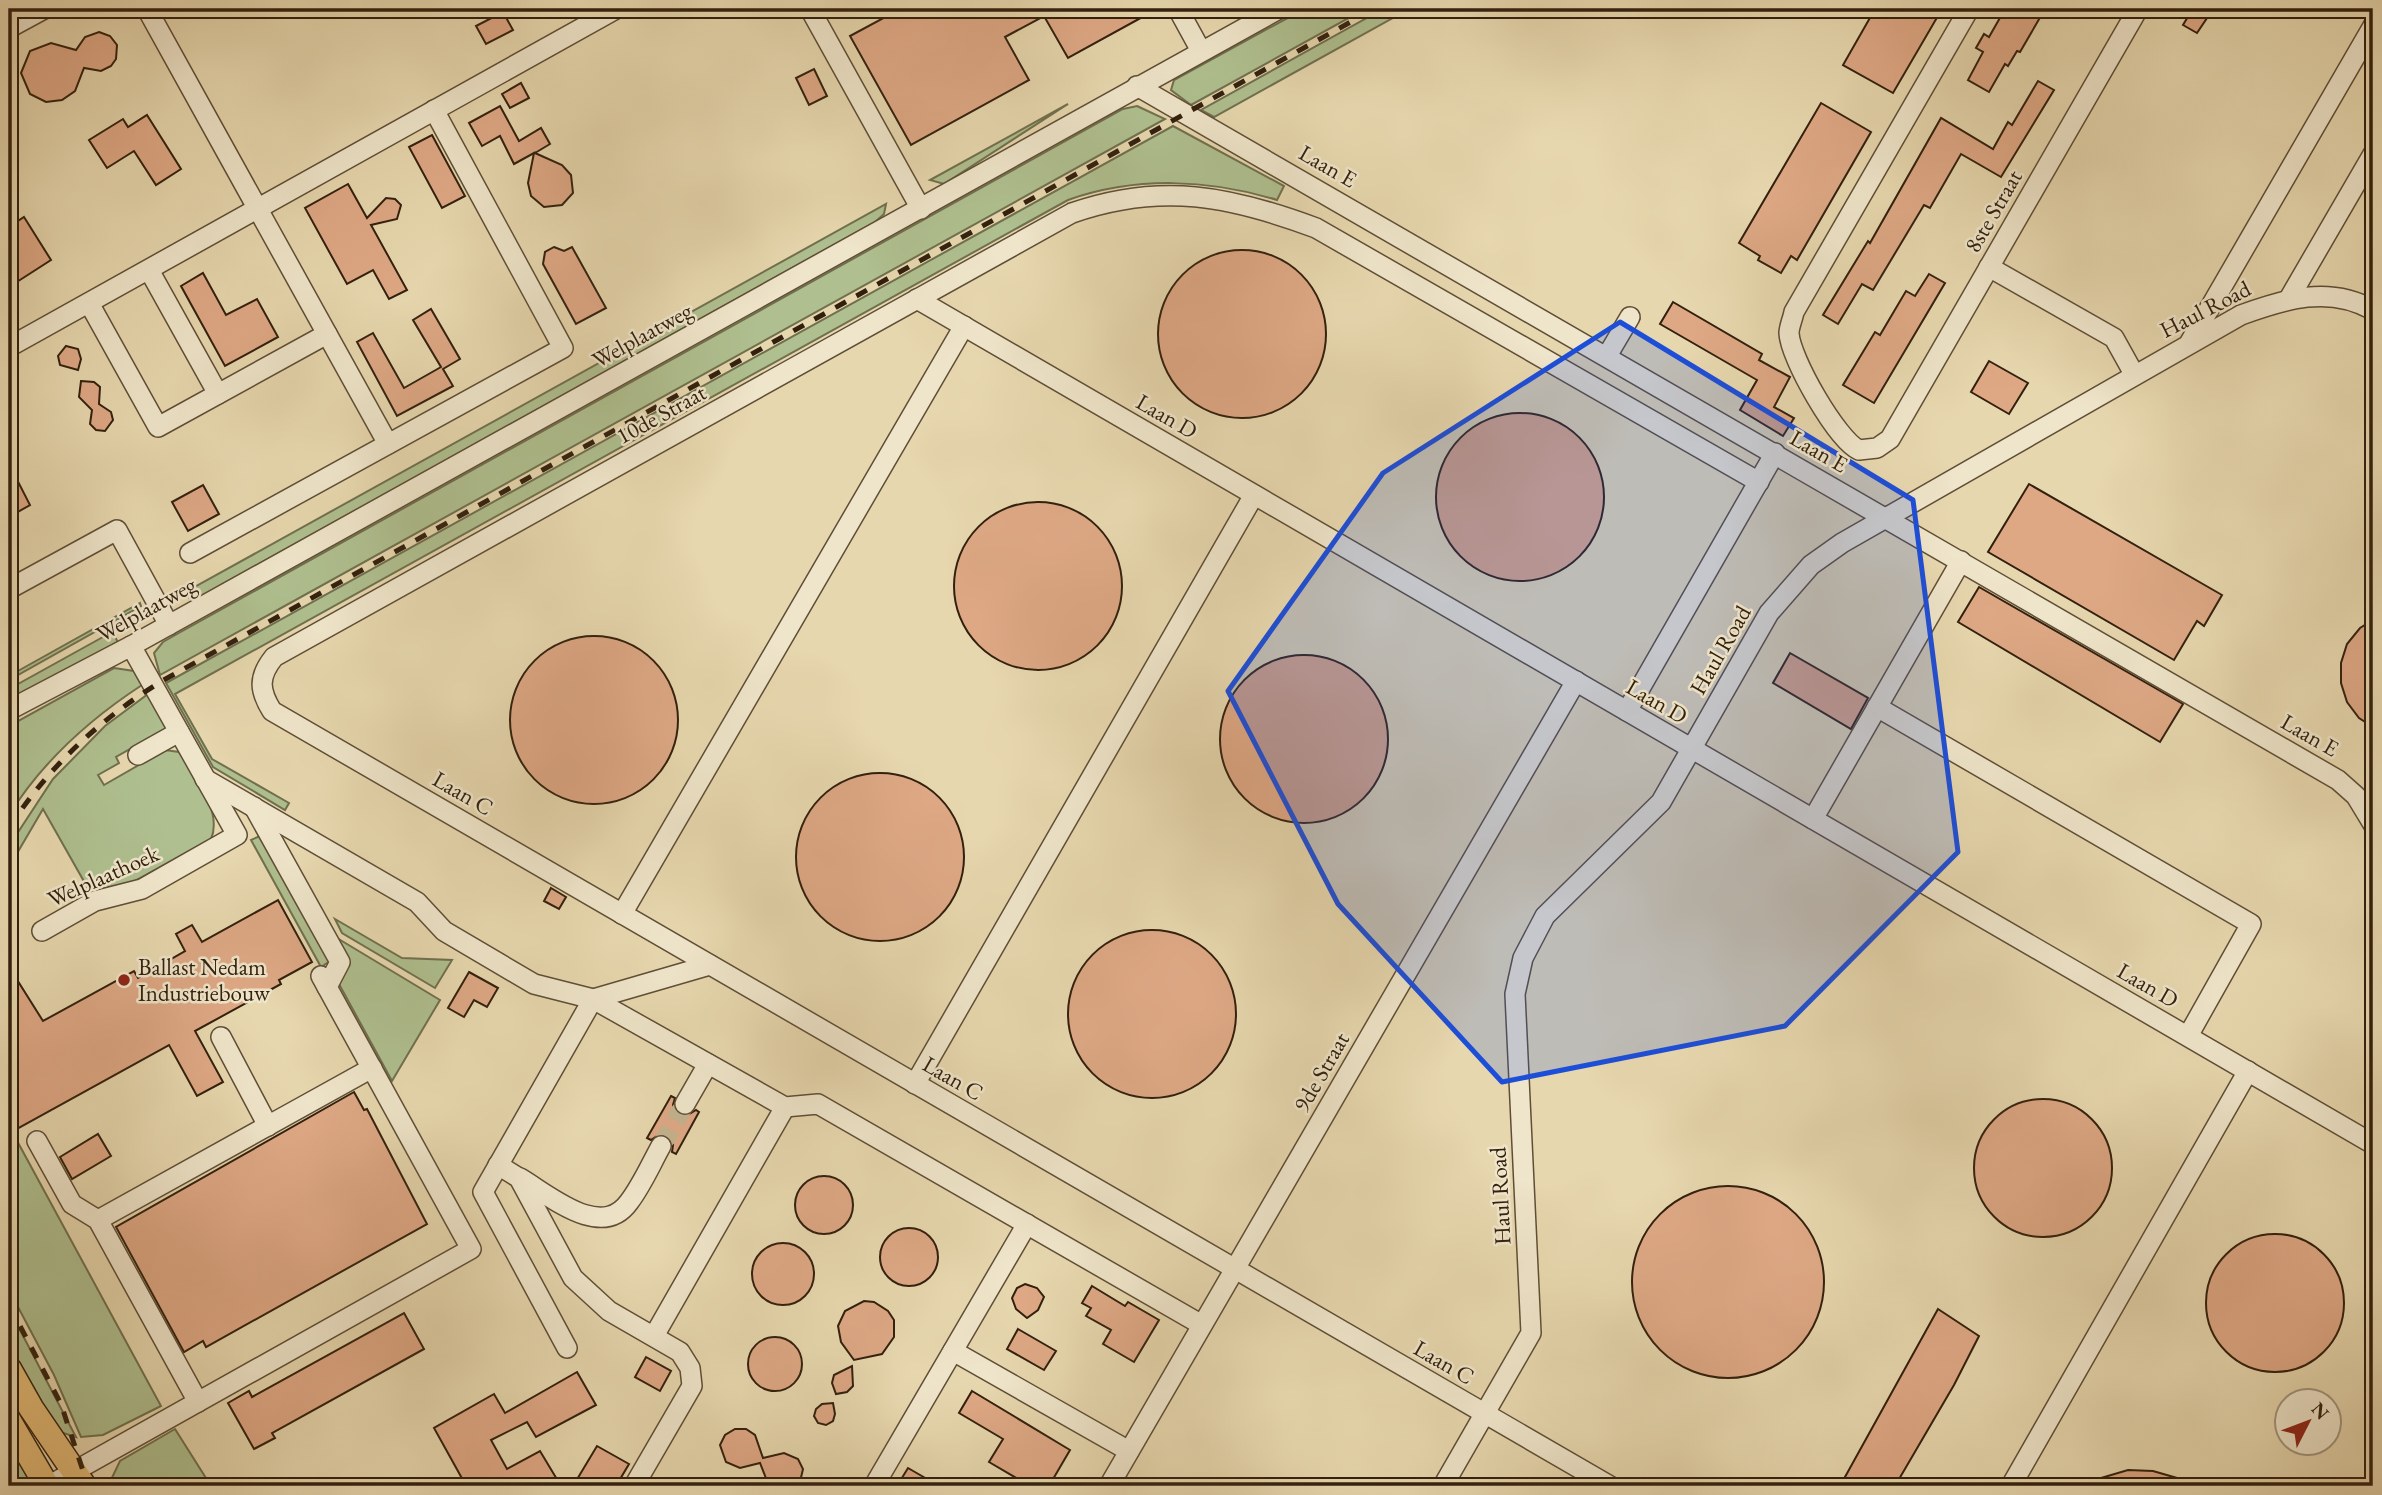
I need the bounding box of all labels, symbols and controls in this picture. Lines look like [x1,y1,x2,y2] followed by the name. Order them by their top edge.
[1294,138,1362,194] street label: Laan E
[1957,164,2029,258] street label: 8ste Straat
[2154,273,2256,345] street label: Haul Road
[587,295,698,375] street label: Welplaatweg
[611,377,712,451] street label: 10de Straat
[1131,387,1203,445] street label: Laan D
[1785,423,1853,479] street label: Laan E
[91,569,202,649] street label: Welplaatweg
[1682,600,1758,700] street label: Haul Road
[1621,672,1693,730] street label: Laan D
[2276,707,2344,763] street label: Laan E
[427,764,499,822] street label: Laan C
[43,838,165,914] street label: Welplaathoek
[138,952,270,1008] place label: Ballast Nedam Industriebouw
[2112,956,2184,1014] street label: Laan D
[116,972,132,988] marker: Ballast Nedam Industriebouw
[1286,1026,1356,1117] street label: 9de Straat
[917,1049,989,1107] street label: Laan C
[1482,1146,1518,1246] street label: Haul Road
[1408,1333,1480,1391] street label: Laan C
[2274,1386,2344,1456] north arrow
[2306,1397,2335,1426] text: N

